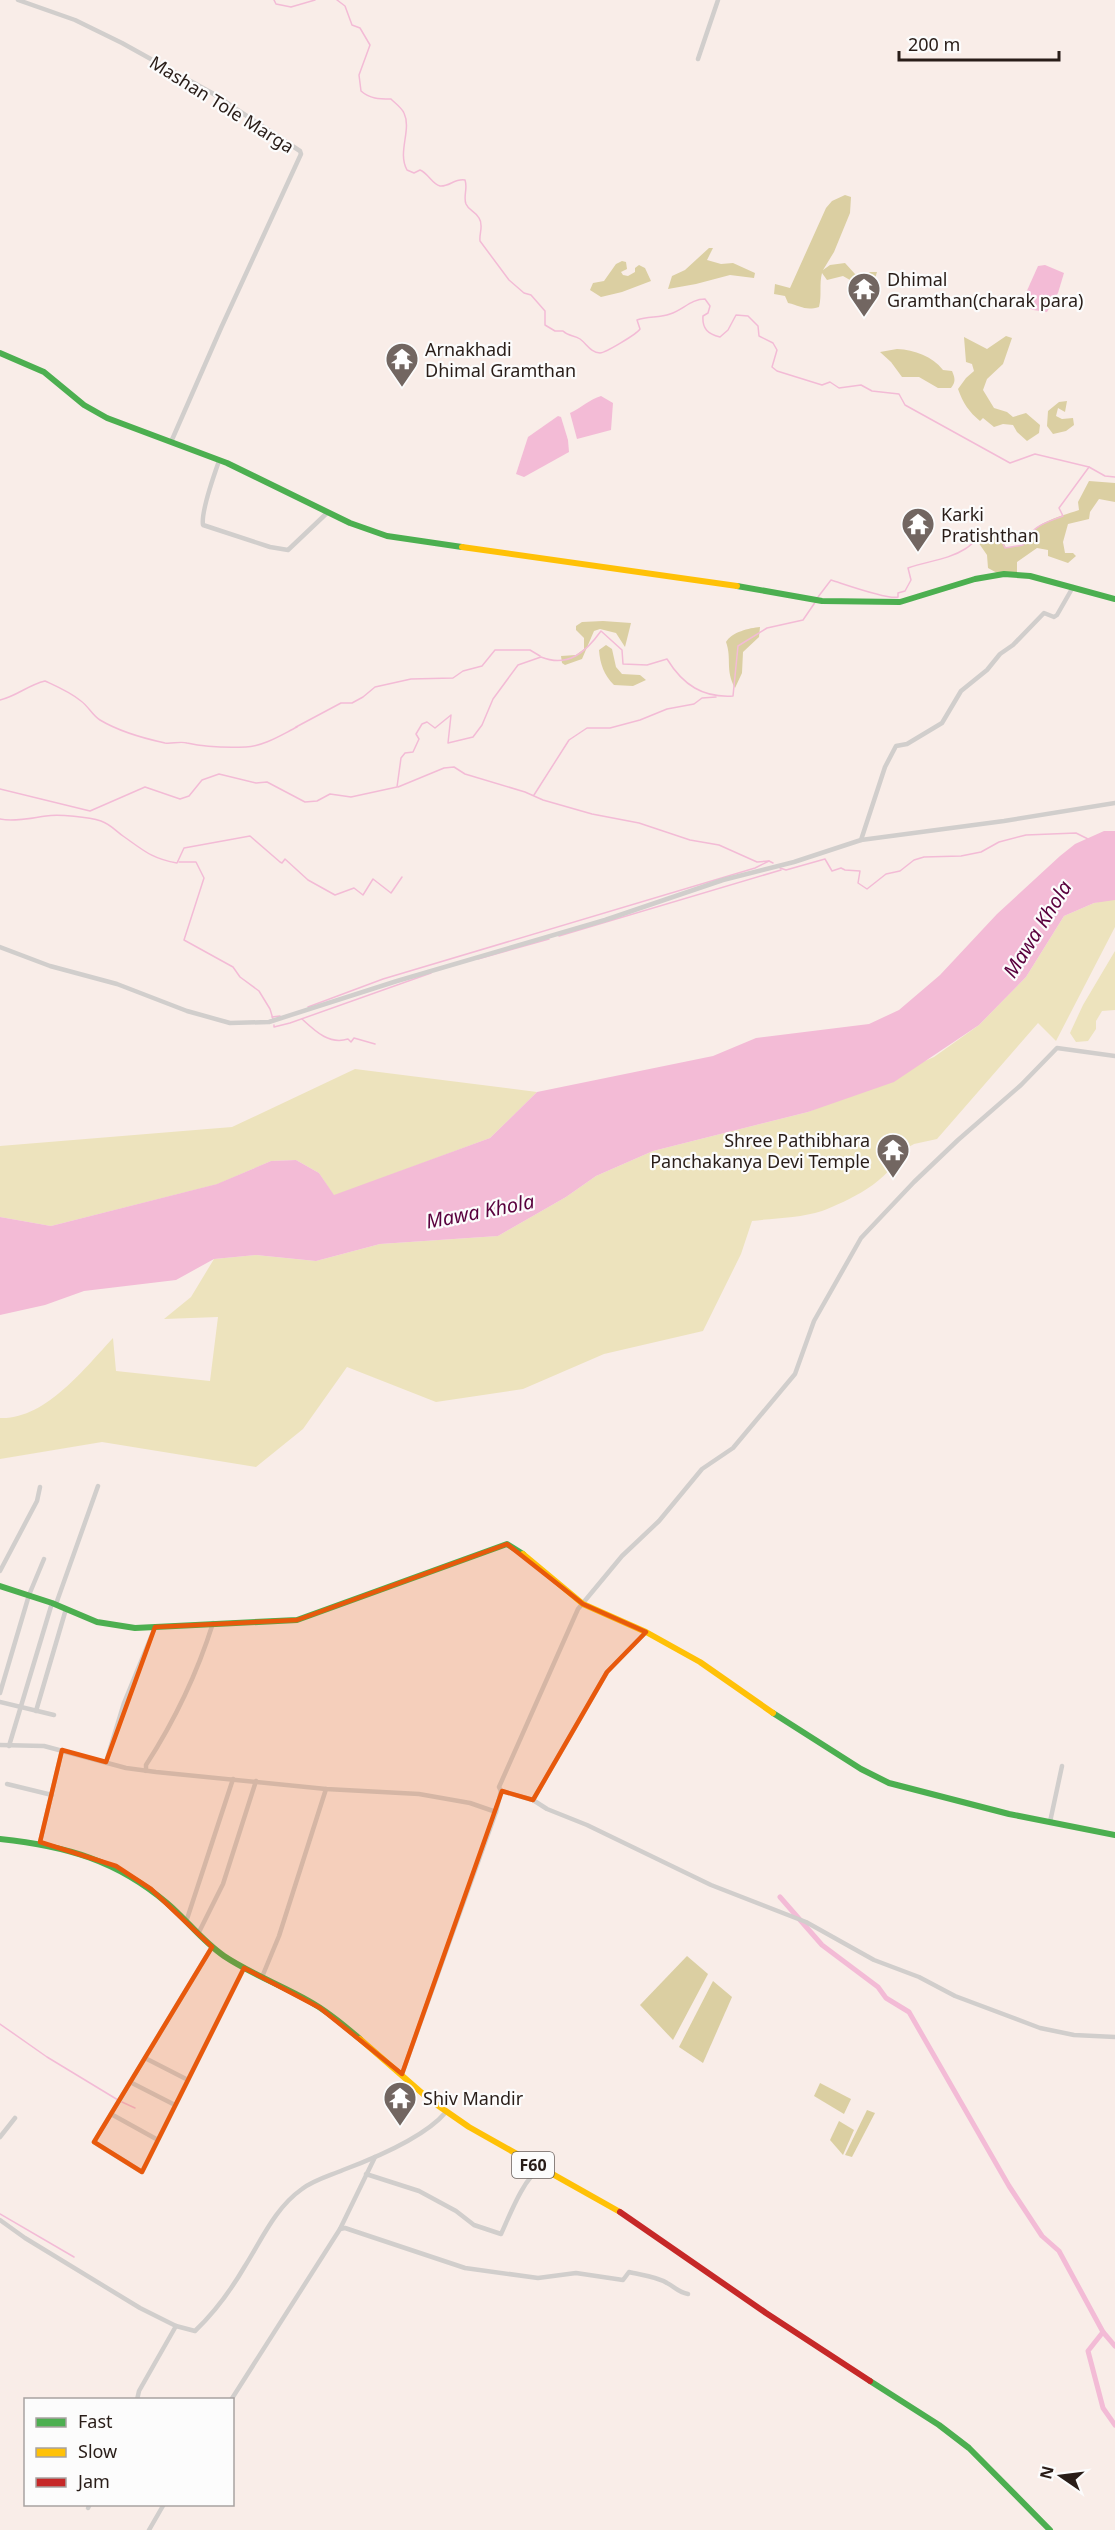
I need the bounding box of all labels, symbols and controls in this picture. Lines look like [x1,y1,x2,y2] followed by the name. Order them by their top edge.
[899,24,1060,62] scale bar
[908,32,960,56] text: 200 m
[145,50,299,158] street label: Mashan Tole Marga
[887,267,1083,312] place label: Dhimal Gramthan(charak para)
[846,271,882,318] temple icon: Dhimal Gramthan(charak para)
[425,337,576,382] place label: Arnakhadi Dhimal Gramthan
[384,341,420,388] temple icon: Arnakhadi Dhimal Gramthan
[941,502,1039,547] place label: Karki Pratishthan
[900,506,936,553] temple icon: Karki Pratishthan
[996,875,1078,983] water label: Mawa Khola
[650,1128,870,1173] place label: Shree Pathibhara Panchakanya Devi Temple
[875,1132,911,1179] temple icon: Shree Pathibhara Panchakanya Devi Temple
[424,1187,536,1235] water label: Mawa Khola
[382,2080,418,2127] temple icon: Shiv Mandir
[423,2086,524,2110] place label: Shiv Mandir
[512,2152,554,2178] road number: F60
[24,2398,234,2506] legend
[78,2409,113,2433] text: Fast
[78,2439,117,2463] text: Slow
[1031,2446,1091,2506] north arrow
[1034,2463,1059,2481] text: N
[76,2469,110,2493] text: Jam

